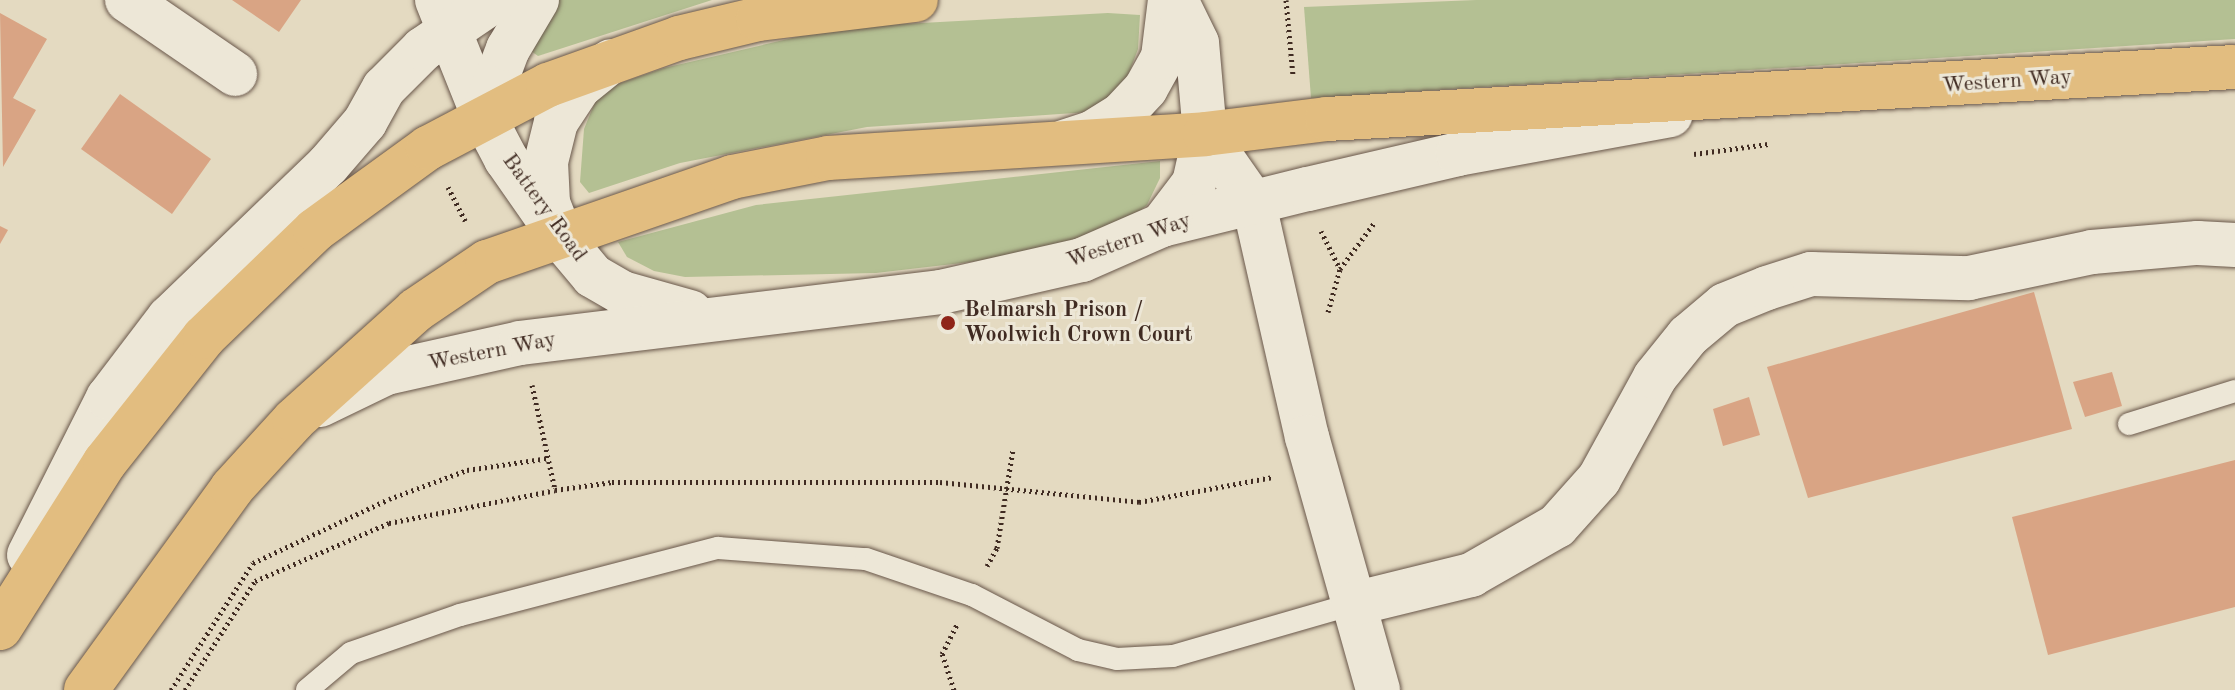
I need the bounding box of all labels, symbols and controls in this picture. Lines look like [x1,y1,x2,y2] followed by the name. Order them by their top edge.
[1941,64,2073,100] street label: Western Way
[496,149,592,267] street label: Battery Road
[1063,207,1195,275] street label: Western Way
[964,297,1192,348] place label: Belmarsh Prison / Woolwich Crown Court
[939,314,957,332] marker: Belmarsh Prison / Woolwich Crown Court
[426,327,558,377] street label: Western Way

